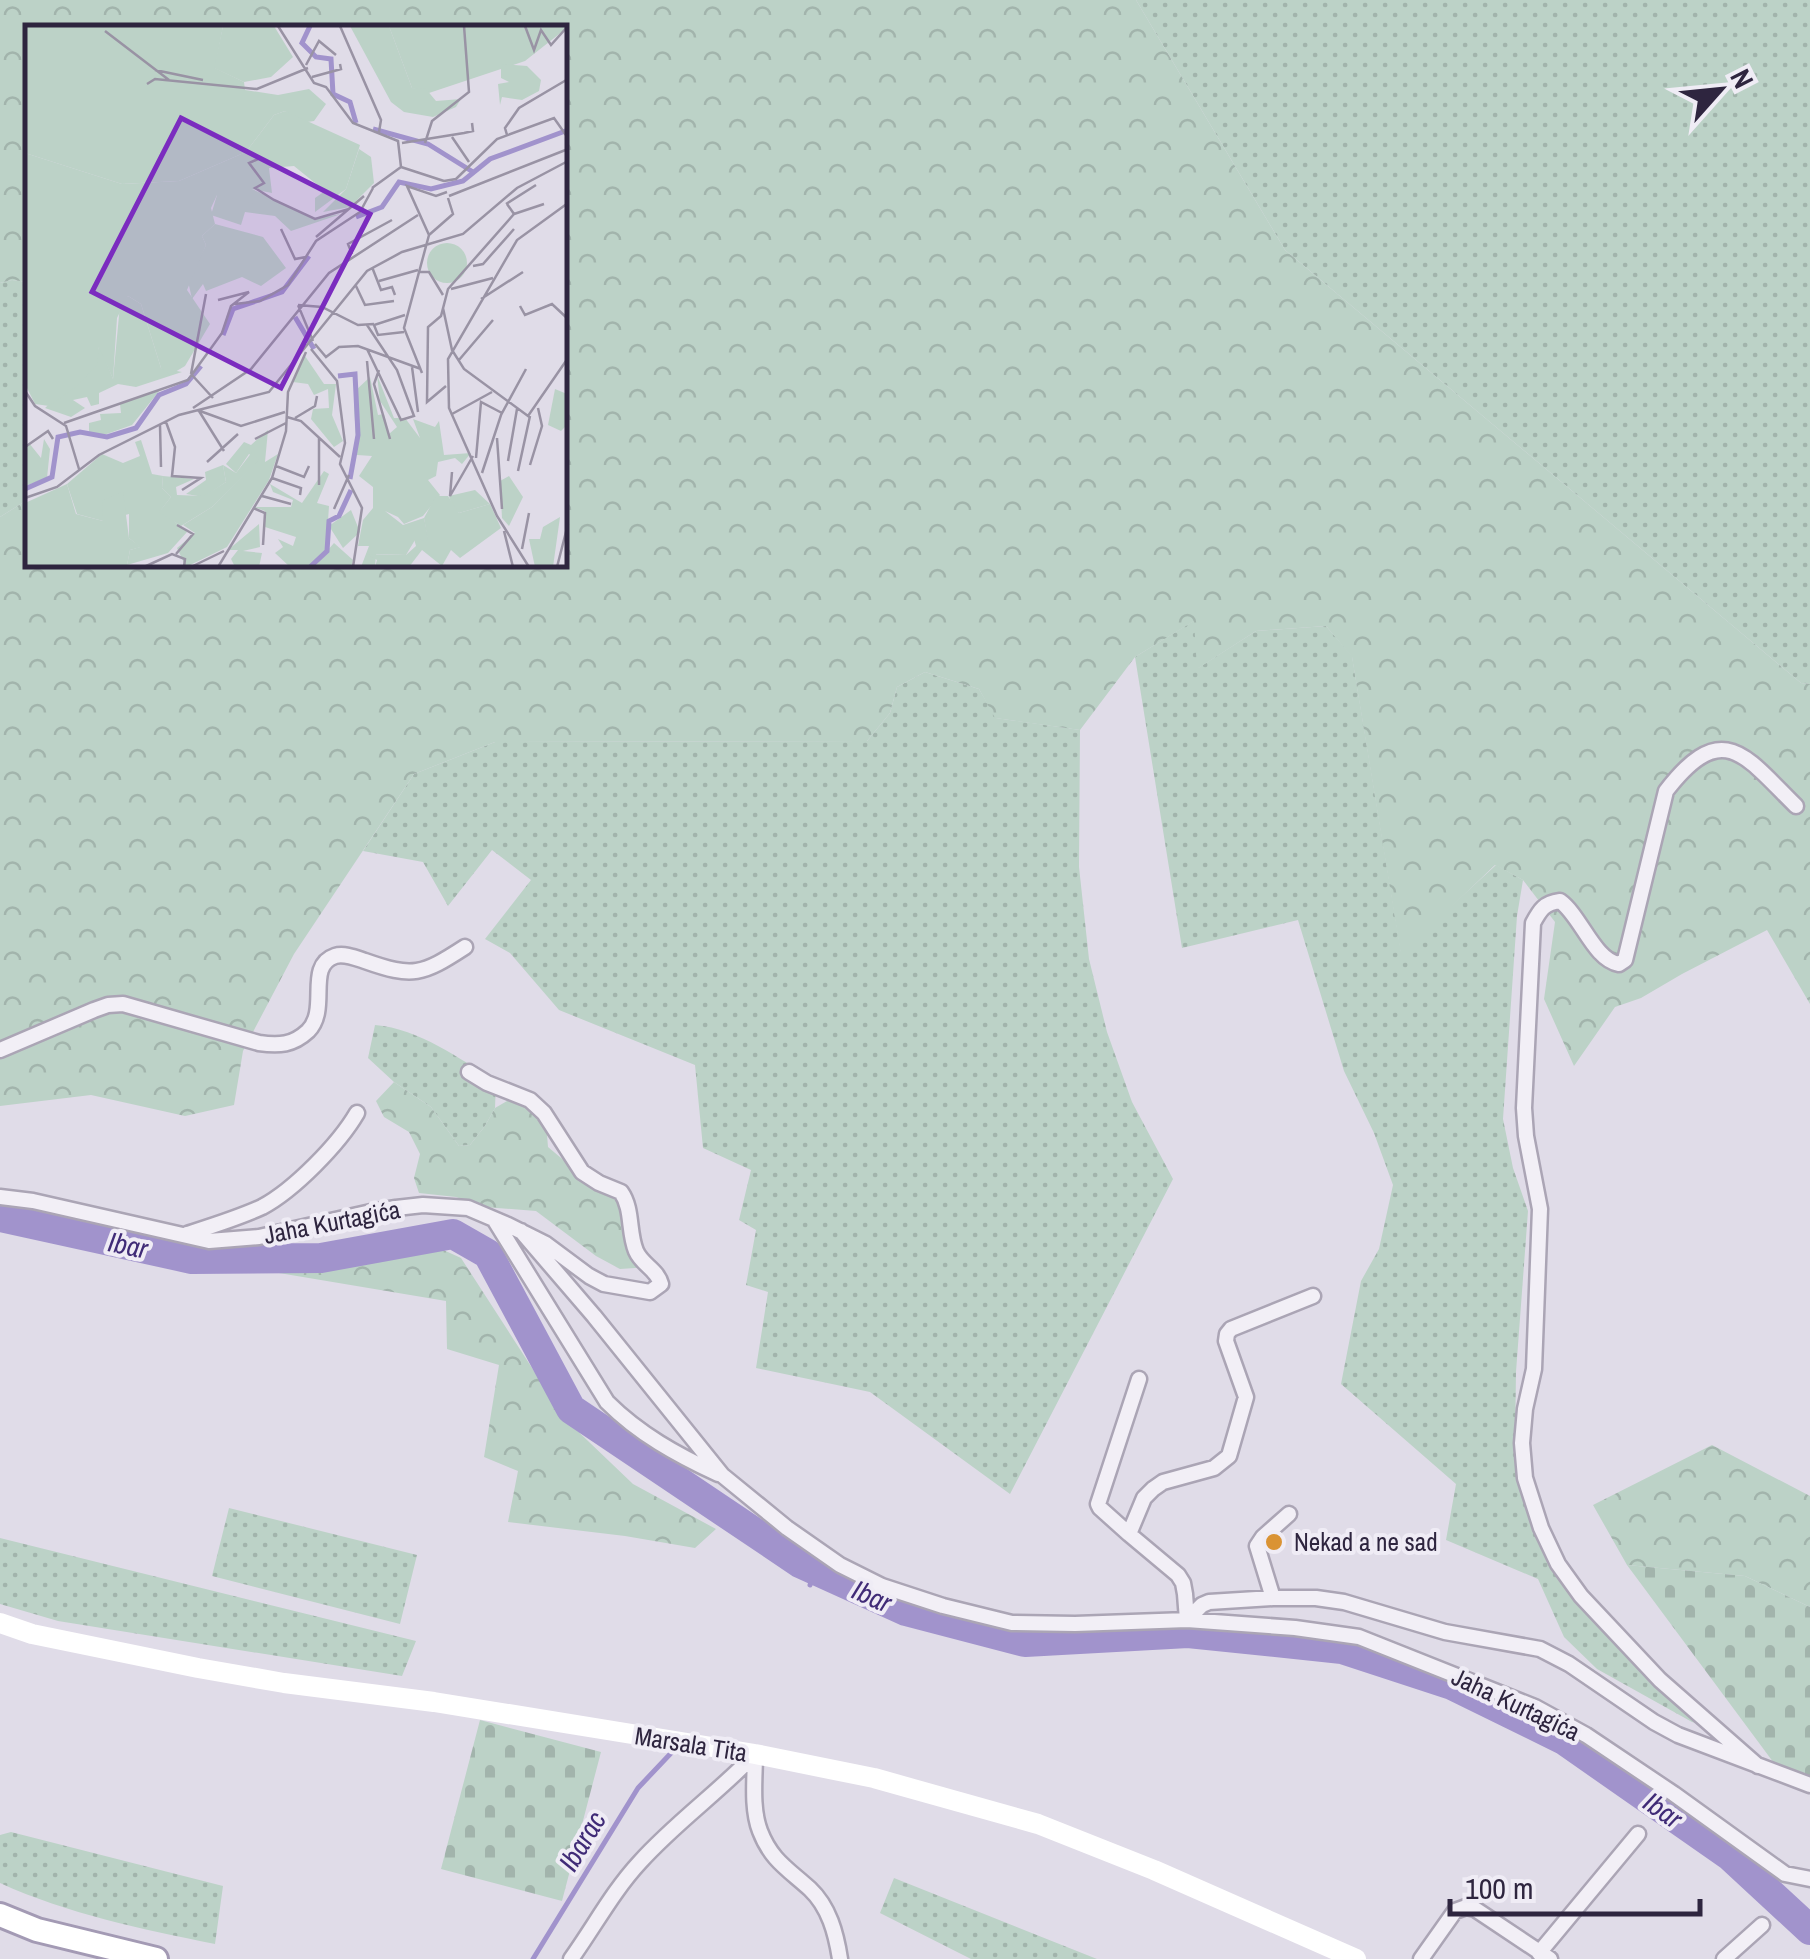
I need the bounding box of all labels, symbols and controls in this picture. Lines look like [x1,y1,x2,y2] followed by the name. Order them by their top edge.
[25,25,568,568] inset map
[1670,40,1770,140] north arrow
[1722,63,1763,95] text: N
[261,1192,404,1252] street label: Jaha Kurtagića
[105,1222,153,1268] water label: Ibar
[1294,1525,1438,1559] place label: Nekad a ne sad
[1263,1531,1285,1553] marker: Nekad a ne sad
[846,1571,899,1622] water label: Ibar
[1446,1659,1586,1749] street label: Jaha Kurtagića
[632,1718,750,1770] street label: Marsala Tita
[1636,1783,1691,1838] water label: Ibar
[549,1804,615,1878] water label: Ibarac
[1450,1854,1700,1916] scale bar
[1465,1868,1533,1908] text: 100 m

